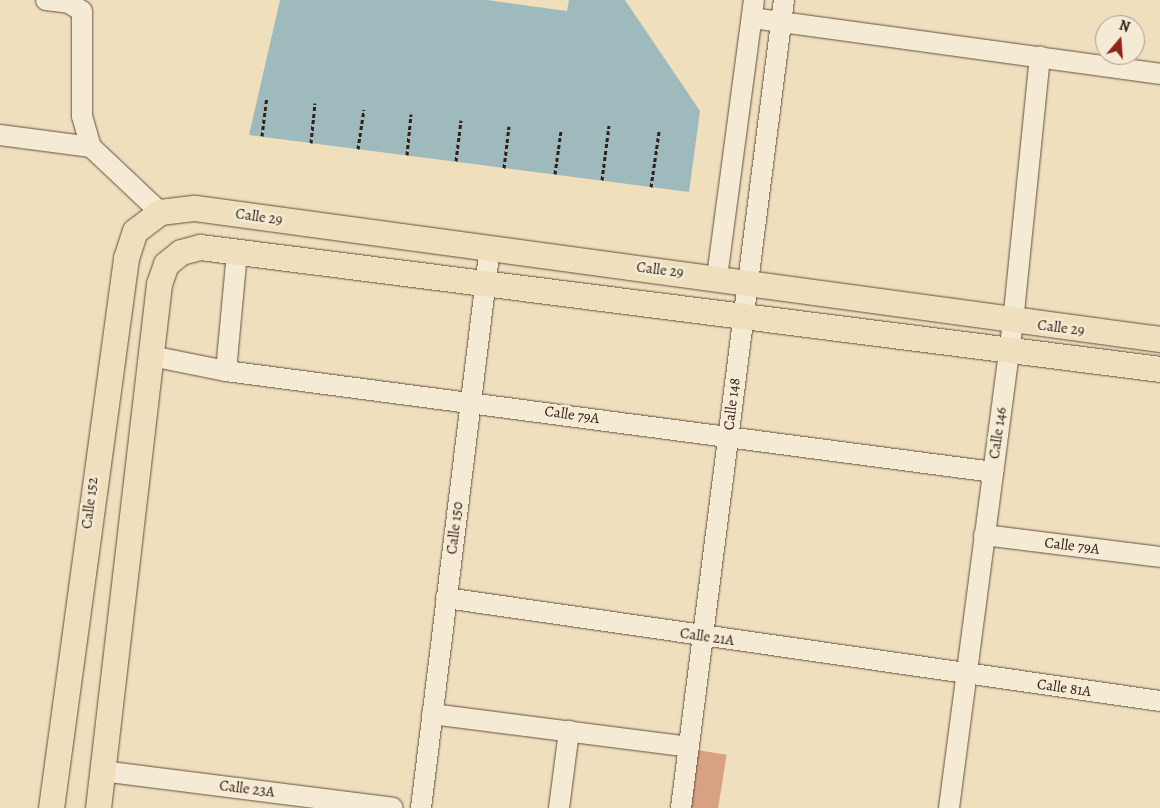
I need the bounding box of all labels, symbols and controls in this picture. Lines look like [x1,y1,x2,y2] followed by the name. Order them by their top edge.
[1095,15,1145,65] north arrow
[1117,16,1132,37] text: N
[234,205,284,229] street label: Calle 29
[635,258,685,282] street label: Calle 29
[1036,316,1086,340] street label: Calle 29
[720,377,744,431] street label: Calle 148
[543,402,601,428] street label: Calle 79A
[985,406,1011,460] street label: Calle 146
[78,476,102,530] street label: Calle 152
[443,501,467,555] street label: Calle 150
[1043,534,1101,558] street label: Calle 79A
[679,624,735,650] street label: Calle 21A
[1036,675,1092,701] street label: Calle 81A
[218,777,276,801] street label: Calle 23A

